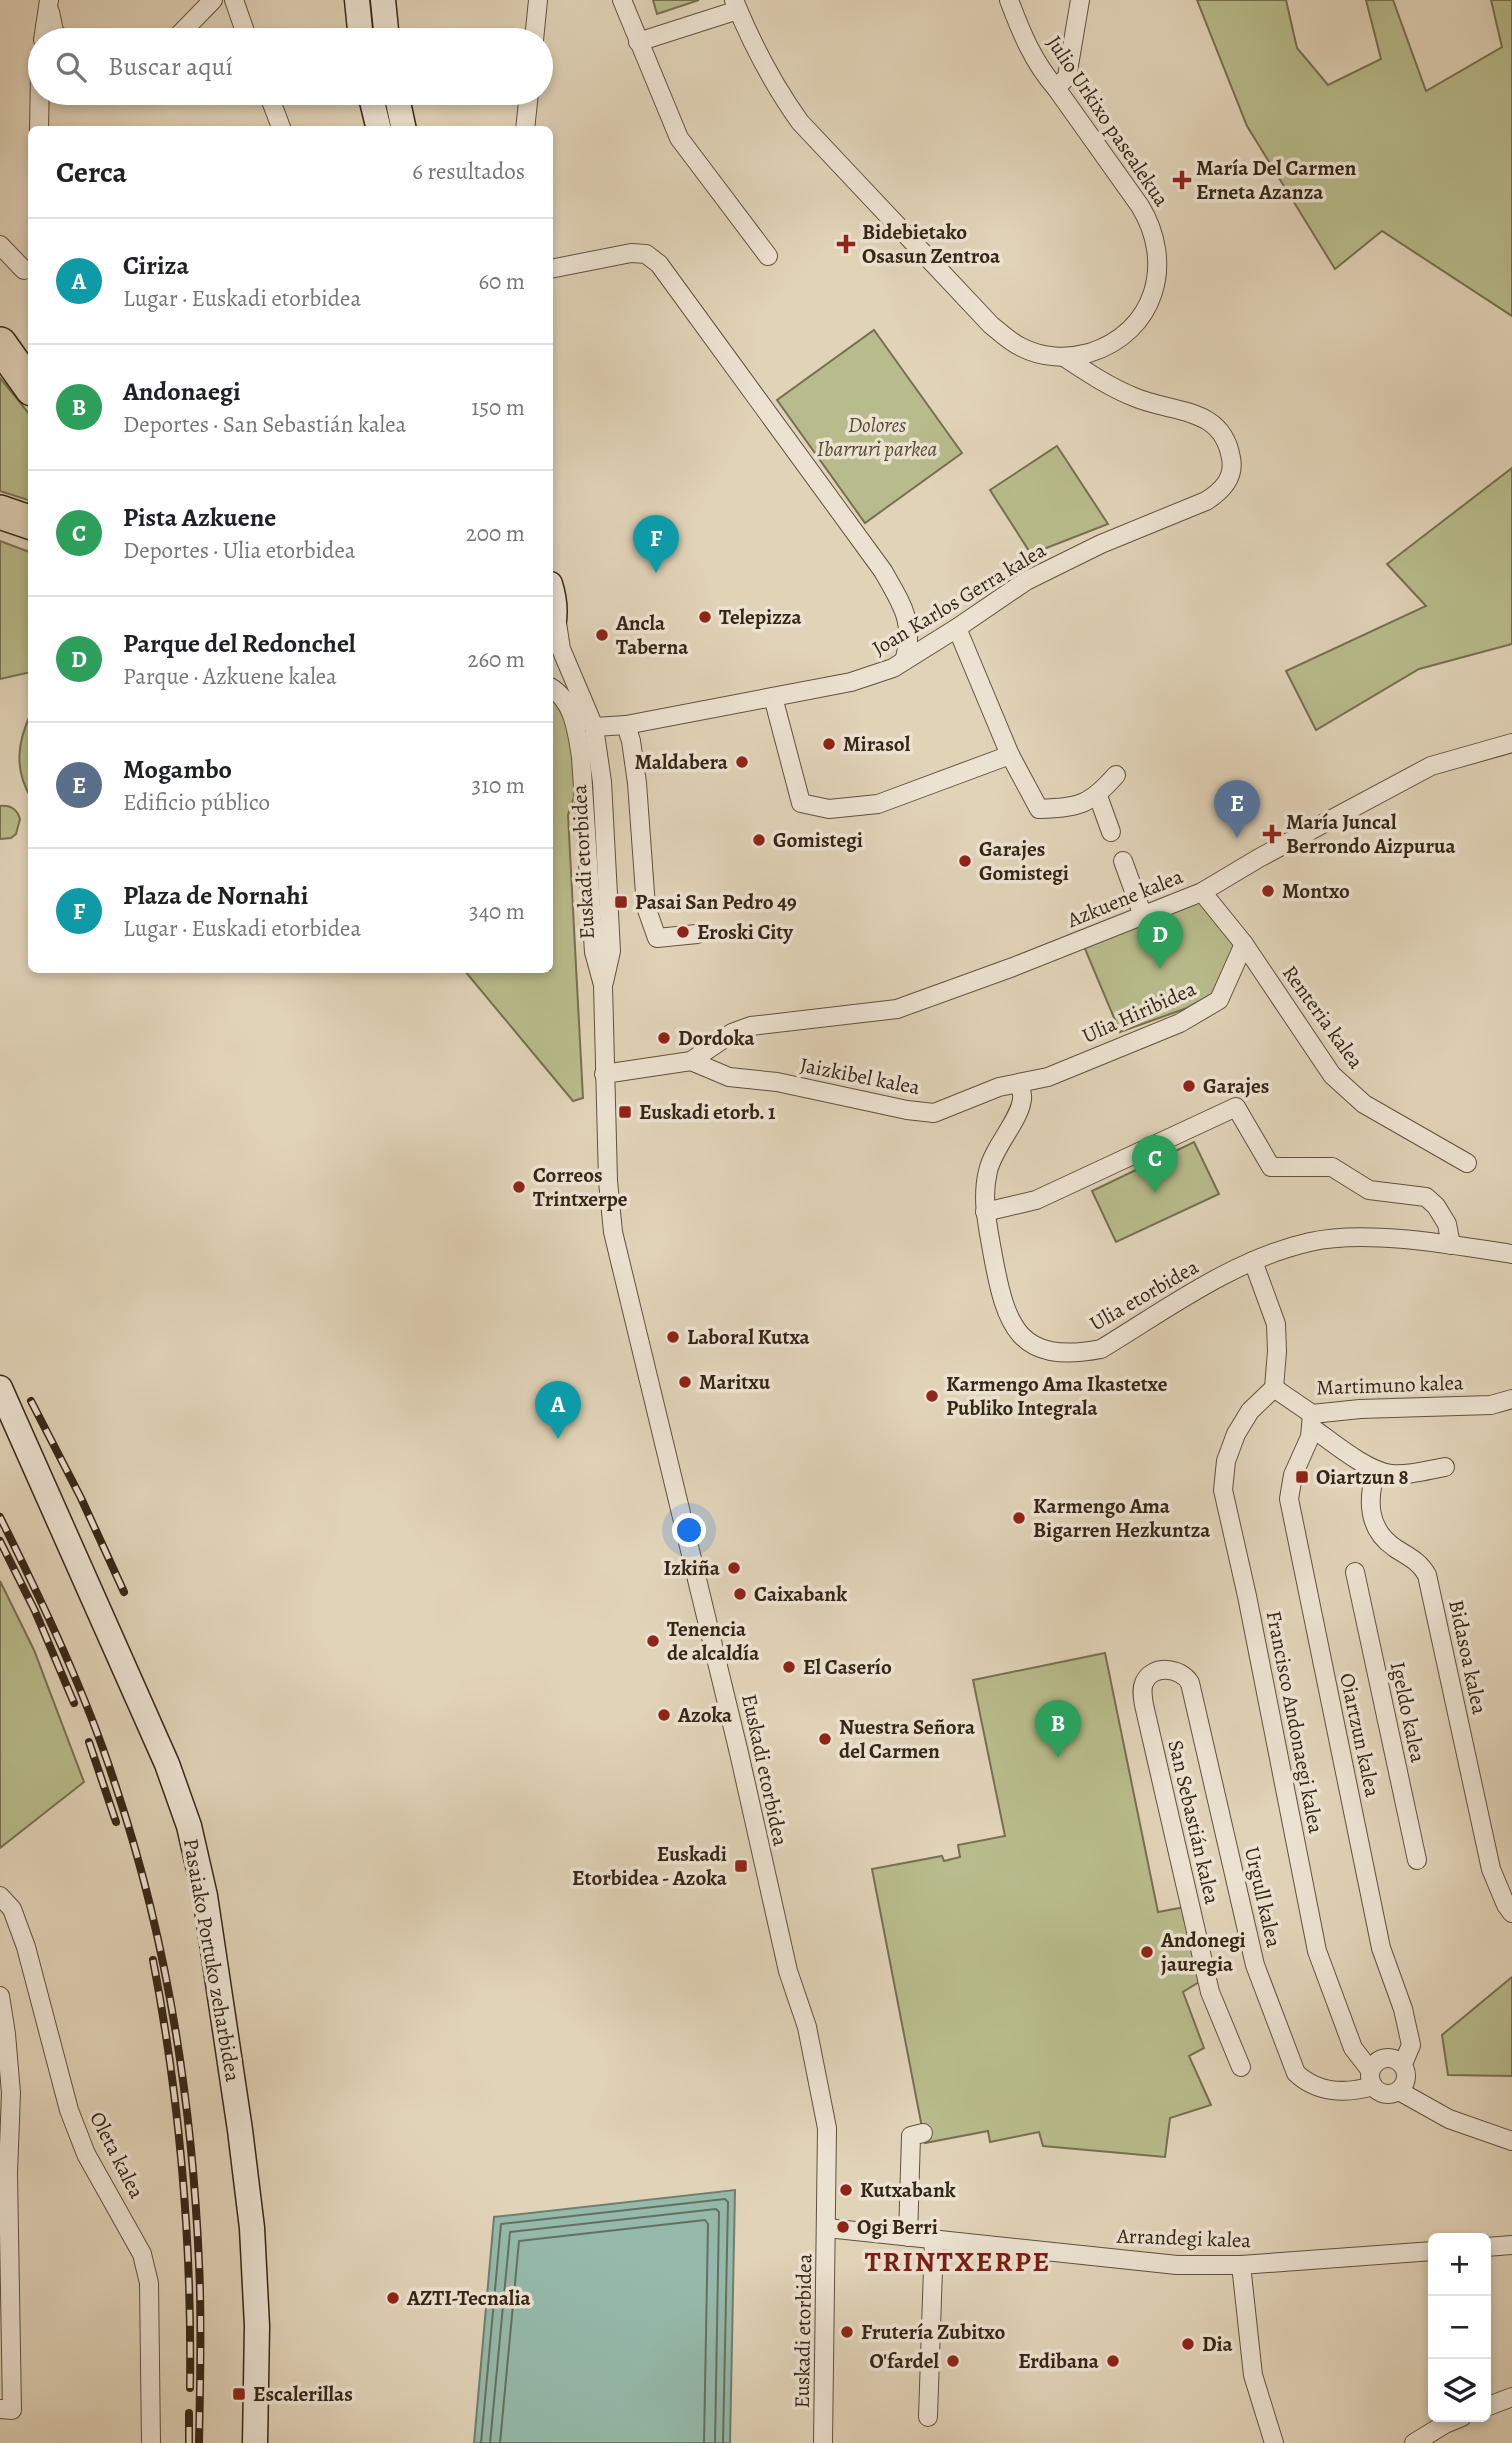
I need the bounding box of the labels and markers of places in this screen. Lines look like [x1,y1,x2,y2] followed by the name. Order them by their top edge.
[1196,154,1356,206] place label: María Del Carmen Erneta Azanza
[1174,172,1190,188] marker: María Del Carmen Erneta Azanza
[862,218,1001,270] place label: Bidebietako Osasun Zentroa
[836,234,856,254] marker: Bidebietako Osasun Zentroa
[633,515,679,573] pin: F
[719,603,802,631] place label: Telepizza
[615,609,689,661] place label: Ancla Taberna
[697,609,713,625] marker: Telepizza
[594,627,610,643] marker: Ancla Taberna
[843,730,911,758] place label: Mirasol
[821,736,837,752] marker: Mirasol
[634,748,729,776] place label: Maldabera
[734,754,750,770] marker: Maldabera
[1214,780,1260,838] pin: E
[1286,808,1457,860] place label: María Juncal Berrondo Aizpurua
[773,826,863,854] place label: Gomistegi
[1264,826,1280,842] marker: María Juncal Berrondo Aizpurua
[751,832,767,848] marker: Gomistegi
[979,835,1069,887] place label: Garajes Gomistegi
[957,853,973,869] marker: Garajes Gomistegi
[1282,877,1350,905] place label: Montxo
[1260,883,1276,899] marker: Montxo
[635,888,797,916] place label: Pasai San Pedro 49
[613,894,629,910] marker: Pasai San Pedro 49
[1137,911,1183,969] pin: D
[697,918,794,946] place label: Eroski City
[675,924,691,940] marker: Eroski City
[678,1024,755,1052] place label: Dordoka
[656,1030,672,1046] marker: Dordoka
[1203,1072,1269,1100] place label: Garajes
[1181,1078,1197,1094] marker: Garajes
[639,1098,776,1126] place label: Euskadi etorb. 1
[617,1104,633,1120] marker: Euskadi etorb. 1
[1132,1135,1178,1193] pin: C
[533,1161,628,1213] place label: Correos Trintxerpe
[511,1179,527,1195] marker: Correos Trintxerpe
[687,1323,810,1351] place label: Laboral Kutxa
[665,1329,681,1345] marker: Laboral Kutxa
[699,1368,771,1396] place label: Maritxu
[946,1370,1168,1422] place label: Karmengo Ama Ikastetxe Publiko Integrala
[677,1374,693,1390] marker: Maritxu
[535,1381,581,1439] pin: A
[924,1388,940,1404] marker: Karmengo Ama Ikastetxe Publiko Integrala
[1316,1463,1409,1491] place label: Oiartzun 8
[1294,1469,1310,1485] marker: Oiartzun 8
[1033,1492,1211,1544] place label: Karmengo Ama Bigarren Hezkuntza
[1011,1510,1027,1526] marker: Karmengo Ama Bigarren Hezkuntza
[664,1554,721,1582] place label: Izkiña
[726,1560,742,1576] marker: Izkiña
[754,1580,847,1608] place label: Caixabank
[732,1586,748,1602] marker: Caixabank
[667,1615,760,1667] place label: Tenencia de alcaldía
[645,1633,661,1649] marker: Tenencia de alcaldía
[803,1653,892,1681] place label: El Caserío
[781,1659,797,1675] marker: El Caserío
[1035,1700,1081,1758] pin: B
[677,1701,733,1729] place label: Azoka
[656,1707,672,1723] marker: Azoka
[839,1713,976,1765] place label: Nuestra Señora del Carmen
[817,1731,833,1747] marker: Nuestra Señora del Carmen
[572,1840,728,1892] place label: Euskadi Etorbidea - Azoka
[733,1858,749,1874] marker: Euskadi Etorbidea - Azoka
[1160,1926,1246,1978] place label: Andonegi jauregia
[1139,1944,1155,1960] marker: Andonegi jauregia
[860,2176,956,2204] place label: Kutxabank
[838,2182,854,2198] marker: Kutxabank
[857,2213,938,2241] place label: Ogi Berri
[835,2219,851,2235] marker: Ogi Berri
[406,2284,532,2312] place label: AZTI-Tecnalia
[385,2290,401,2306] marker: AZTI-Tecnalia
[861,2318,1005,2346] place label: Frutería Zubitxo
[839,2324,855,2340] marker: Frutería Zubitxo
[1202,2330,1234,2358] place label: Dia
[1180,2336,1196,2352] marker: Dia
[870,2347,939,2375] place label: O'fardel
[1018,2347,1100,2375] place label: Erdibana
[945,2353,961,2369] marker: O'fardel
[1105,2353,1121,2369] marker: Erdibana
[253,2380,353,2408] place label: Escalerillas
[231,2386,247,2402] marker: Escalerillas

